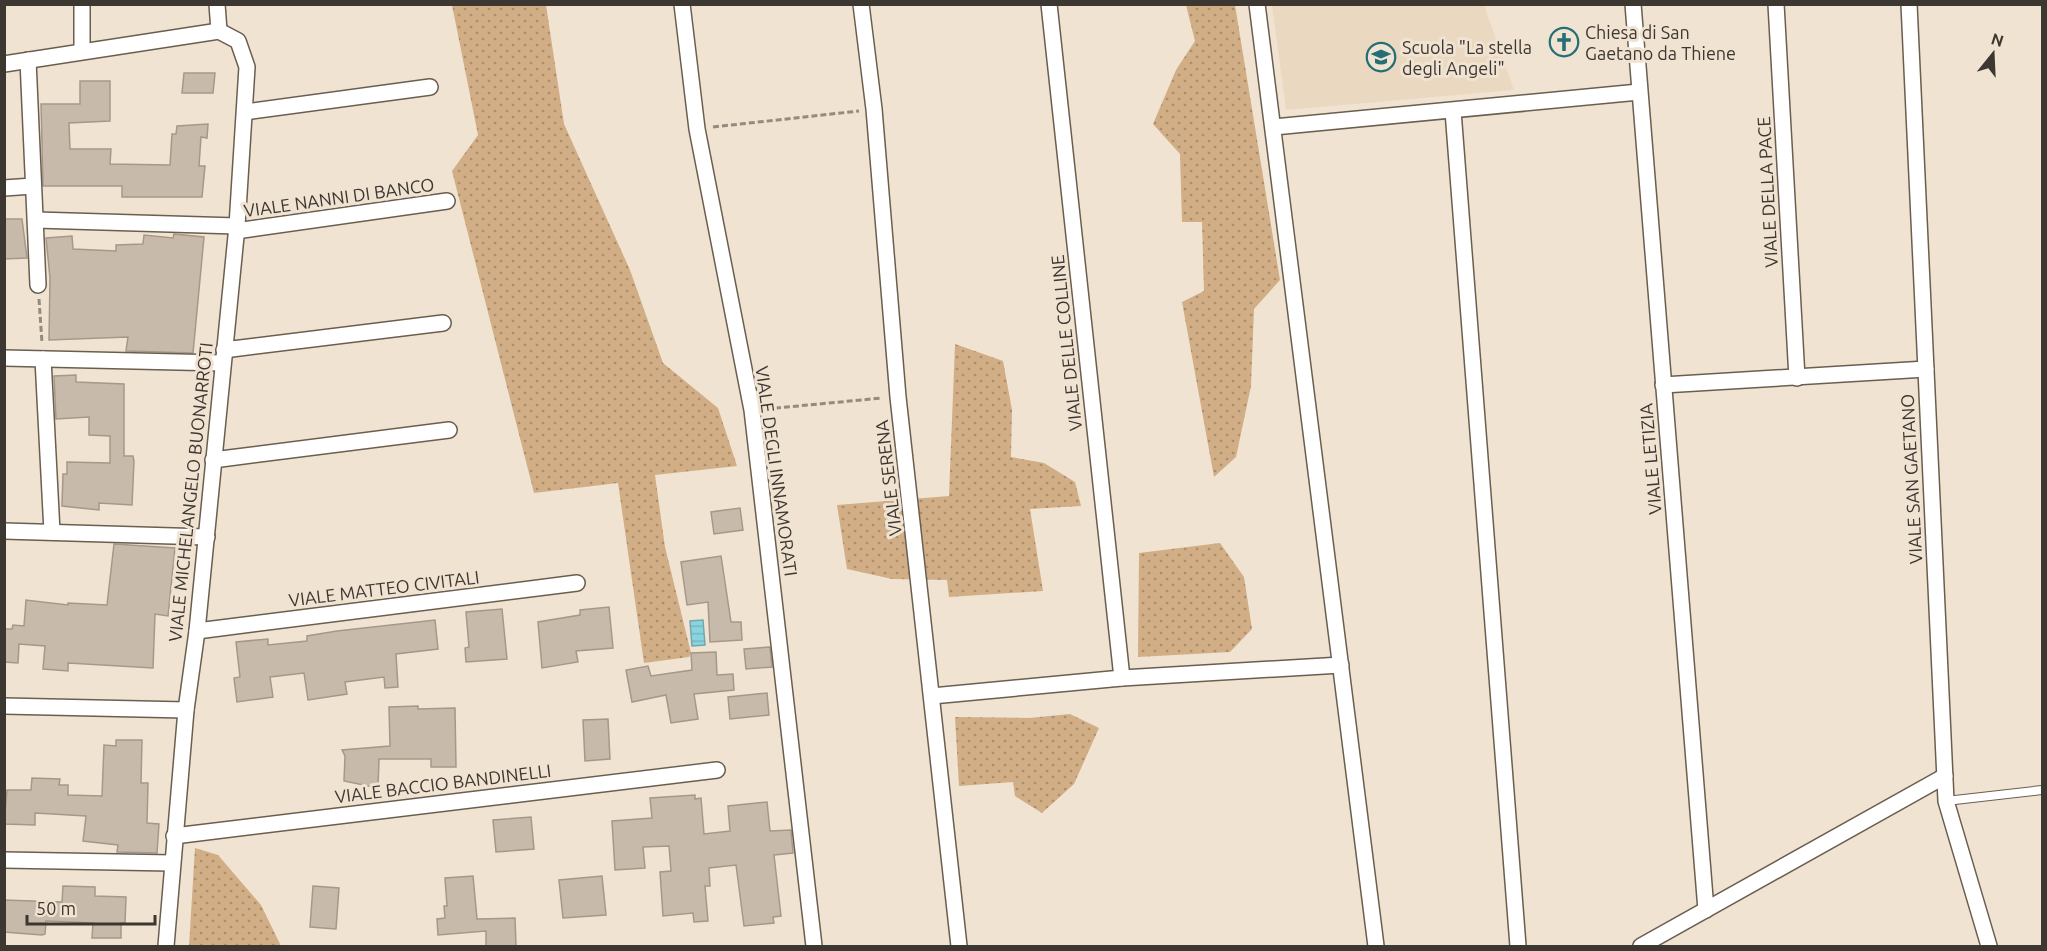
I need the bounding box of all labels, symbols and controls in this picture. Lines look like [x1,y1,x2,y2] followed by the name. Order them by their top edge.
[1585,22,1736,63] place label: Chiesa di San Gaetano da Thiene
[1963,24,2023,84] north arrow
[1548,26,1580,58] church icon: Chiesa di San Gaetano da Thiene
[1989,29,2006,50] text: N
[1402,37,1532,78] place label: Scuola "La stella degli Angeli"
[1365,41,1397,73] school or university icon: Scuola "La stella degli Angeli"
[1753,116,1781,268] street label: VIALE DELLA PACE
[242,174,436,220] street label: VIALE NANNI DI BANCO
[1047,254,1085,432] street label: VIALE DELLE COLLINE
[164,341,216,643] street label: VIALE MICHELANGELO BUONARROTI
[752,365,802,577] street label: VIALE DEGLI INNAMORATI
[1897,393,1925,565] street label: VIALE SAN GAETANO
[1635,402,1665,515] street label: VIALE LETIZIA
[871,419,905,537] street label: VIALE SERENA
[288,566,480,610] street label: VIALE MATTEO CIVITALI
[334,760,552,806] street label: VIALE BACCIO BANDINELLI
[27,888,154,926] scale bar
[36,898,76,918] text: 50 m

